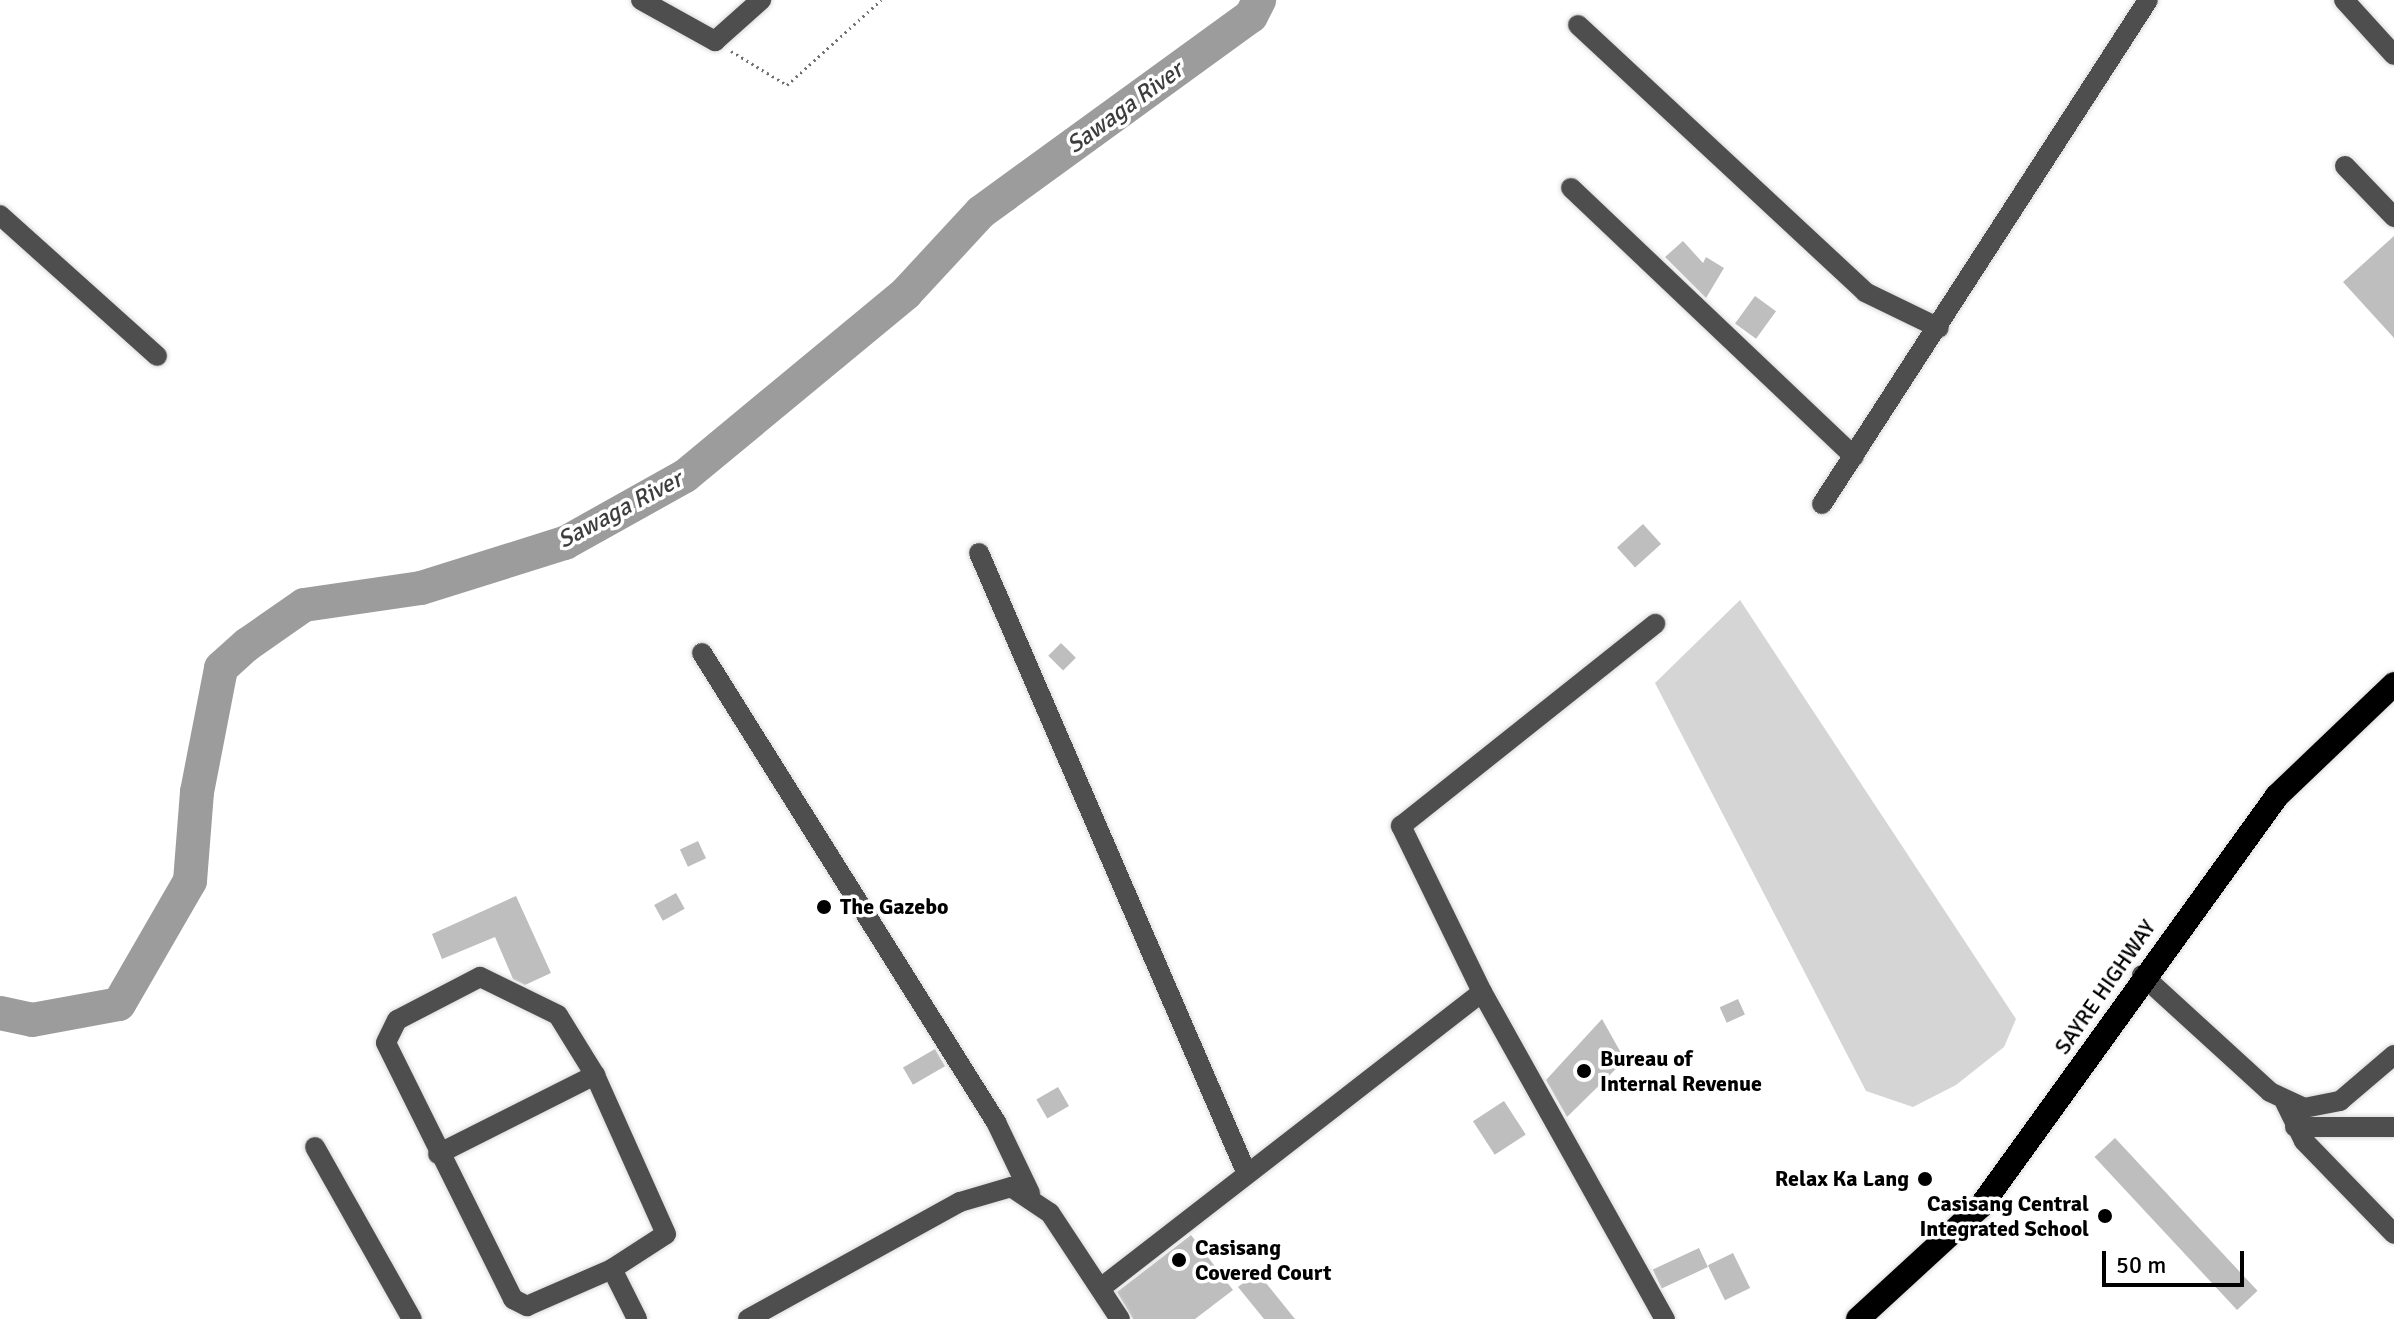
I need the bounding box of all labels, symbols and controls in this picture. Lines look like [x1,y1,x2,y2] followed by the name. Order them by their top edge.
[1061,56,1189,160] water label: Sawaga River
[553,465,687,555] water label: Sawaga River
[840,894,948,920] place label: The Gazebo
[815,898,833,916] marker: The Gazebo
[2049,915,2161,1059] street label: SAYRE HIGHWAY
[1600,1045,1762,1096] place label: Bureau of Internal Revenue
[1575,1062,1593,1080] marker: Bureau of Internal Revenue
[1775,1166,1909,1192] place label: Relax Ka Lang
[1916,1170,1934,1188] marker: Relax Ka Lang
[1919,1190,2089,1242] place label: Casisang Central Integrated School
[2096,1207,2114,1225] marker: Casisang Central Integrated School
[1195,1234,1332,1286] place label: Casisang Covered Court
[2106,1235,2248,1285] scale bar
[2116,1250,2166,1280] text: 50 m
[1170,1251,1188,1269] marker: Casisang Covered Court

